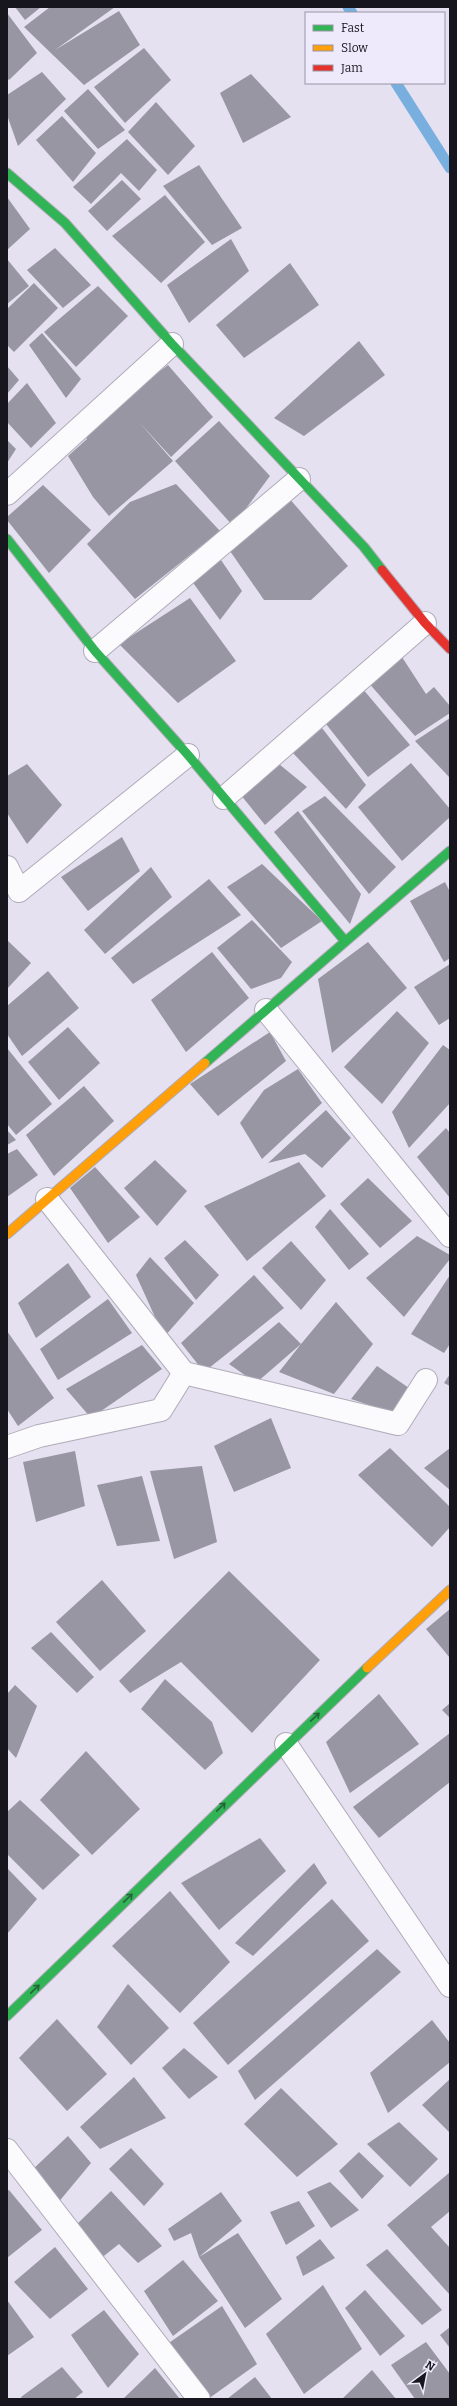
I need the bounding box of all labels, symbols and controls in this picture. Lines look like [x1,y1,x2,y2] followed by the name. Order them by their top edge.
[305,12,445,84] legend
[341,21,365,35] text: Fast
[341,41,368,55] text: Slow
[340,61,363,75] text: Jam
[310,1712,320,1722] one-way arrow
[216,1802,226,1812] one-way arrow
[123,1893,133,1903] one-way arrow
[30,1984,40,1993] one-way arrow
[405,2354,445,2394] north arrow
[423,2358,438,2374] text: N

